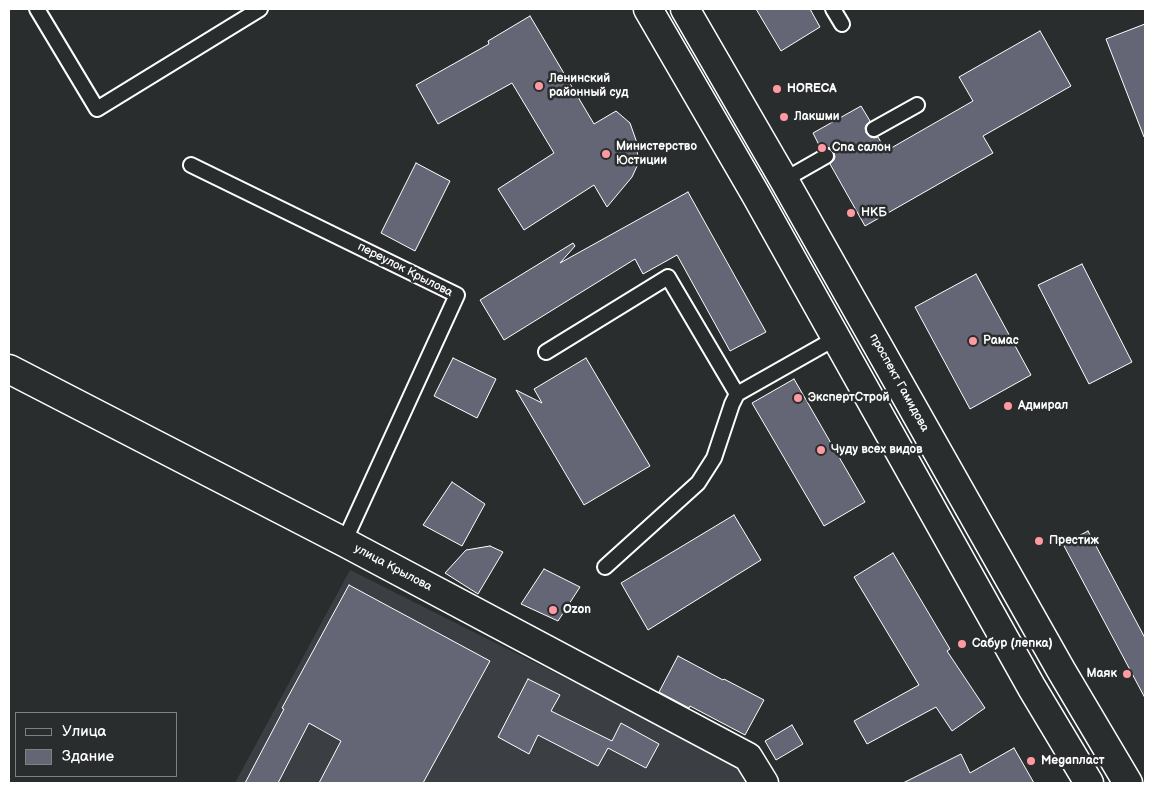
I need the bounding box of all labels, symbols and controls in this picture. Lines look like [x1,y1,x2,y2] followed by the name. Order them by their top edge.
[549,72,628,100] place label: Ленинский районный суд
[533,80,545,92] marker: Ленинский районный суд
[787,82,837,96] place label: HORECA
[771,83,783,95] marker: HORECA
[794,110,840,124] place label: Лакшми
[778,111,790,123] marker: Лакшми
[616,140,697,168] place label: Министерство Юстиции
[832,141,891,155] place label: Спа салон
[816,142,828,154] marker: Спа салон
[600,148,612,160] marker: Министерство Юстиции
[861,206,887,220] place label: НКБ
[845,207,857,219] marker: НКБ
[355,240,455,300] street label: переулок Крылова
[866,331,932,435] street label: проспект Гамидова
[983,334,1019,348] place label: Рамас
[967,335,979,347] marker: Рамас
[808,391,889,405] place label: ЭкспертСтрой
[792,392,804,404] marker: ЭкспертСтрой
[1018,399,1068,413] place label: Адмирал
[1002,400,1014,412] marker: Адмирал
[831,443,923,457] place label: Чуду всех видов
[815,444,827,456] marker: Чуду всех видов
[1049,534,1099,548] place label: Престиж
[1033,535,1045,547] marker: Престиж
[352,541,434,595] street label: улица Крылова
[563,603,591,617] place label: Ozon
[547,604,559,616] marker: Ozon
[972,637,1053,651] place label: Сабур (лепка)
[956,638,968,650] marker: Сабур (лепка)
[1086,667,1117,681] place label: Маяк
[1121,668,1133,680] marker: Маяк
[15,712,178,777] legend
[62,722,106,741] text: Улица
[62,747,114,766] text: Здание
[1041,754,1104,768] place label: Megaпласт
[1025,755,1037,767] marker: Megaпласт

